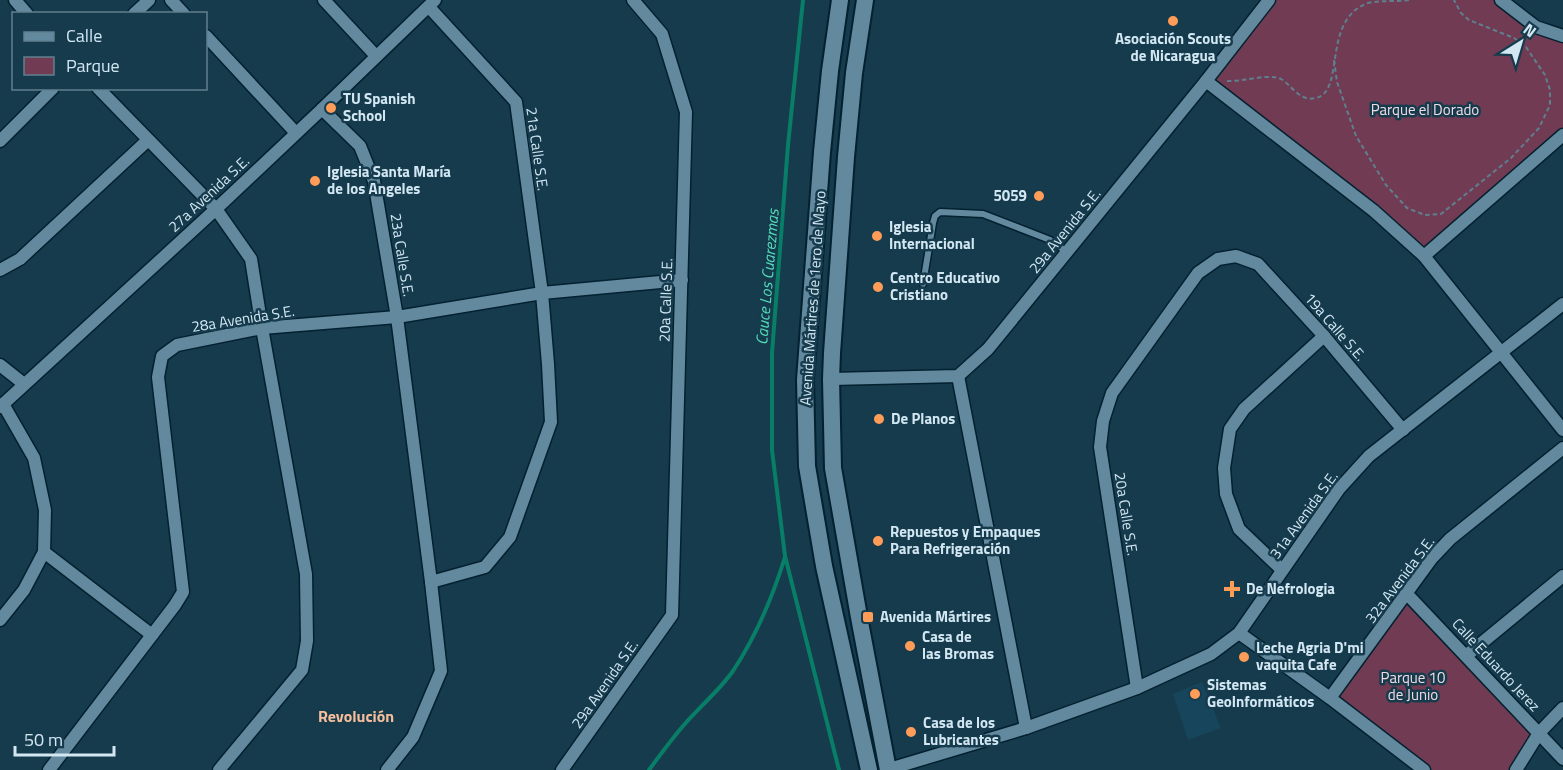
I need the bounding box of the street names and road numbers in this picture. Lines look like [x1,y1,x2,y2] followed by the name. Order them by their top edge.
[520,106,555,192] street label: 21a Calle S.E.
[163,150,255,237] street label: 27a Avenida S.E.
[1023,183,1106,278] street label: 29a Avenida S.E.
[794,190,831,406] street label: Avenida Mártires de 1ero de Mayo
[385,212,420,298] street label: 23a Calle S.E.
[653,258,678,342] street label: 20a Calle S.E.
[1299,287,1372,366] street label: 19a Calle S.E.
[190,299,296,338] street label: 28a Avenida S.E.
[1264,466,1343,564] street label: 31a Avenida S.E.
[1109,471,1144,557] street label: 20a Calle S.E.
[1359,531,1440,628] street label: 32a Avenida S.E.
[1447,613,1546,717] street label: Calle Eduardo Jerez
[565,635,644,733] street label: 29a Avenida S.E.

